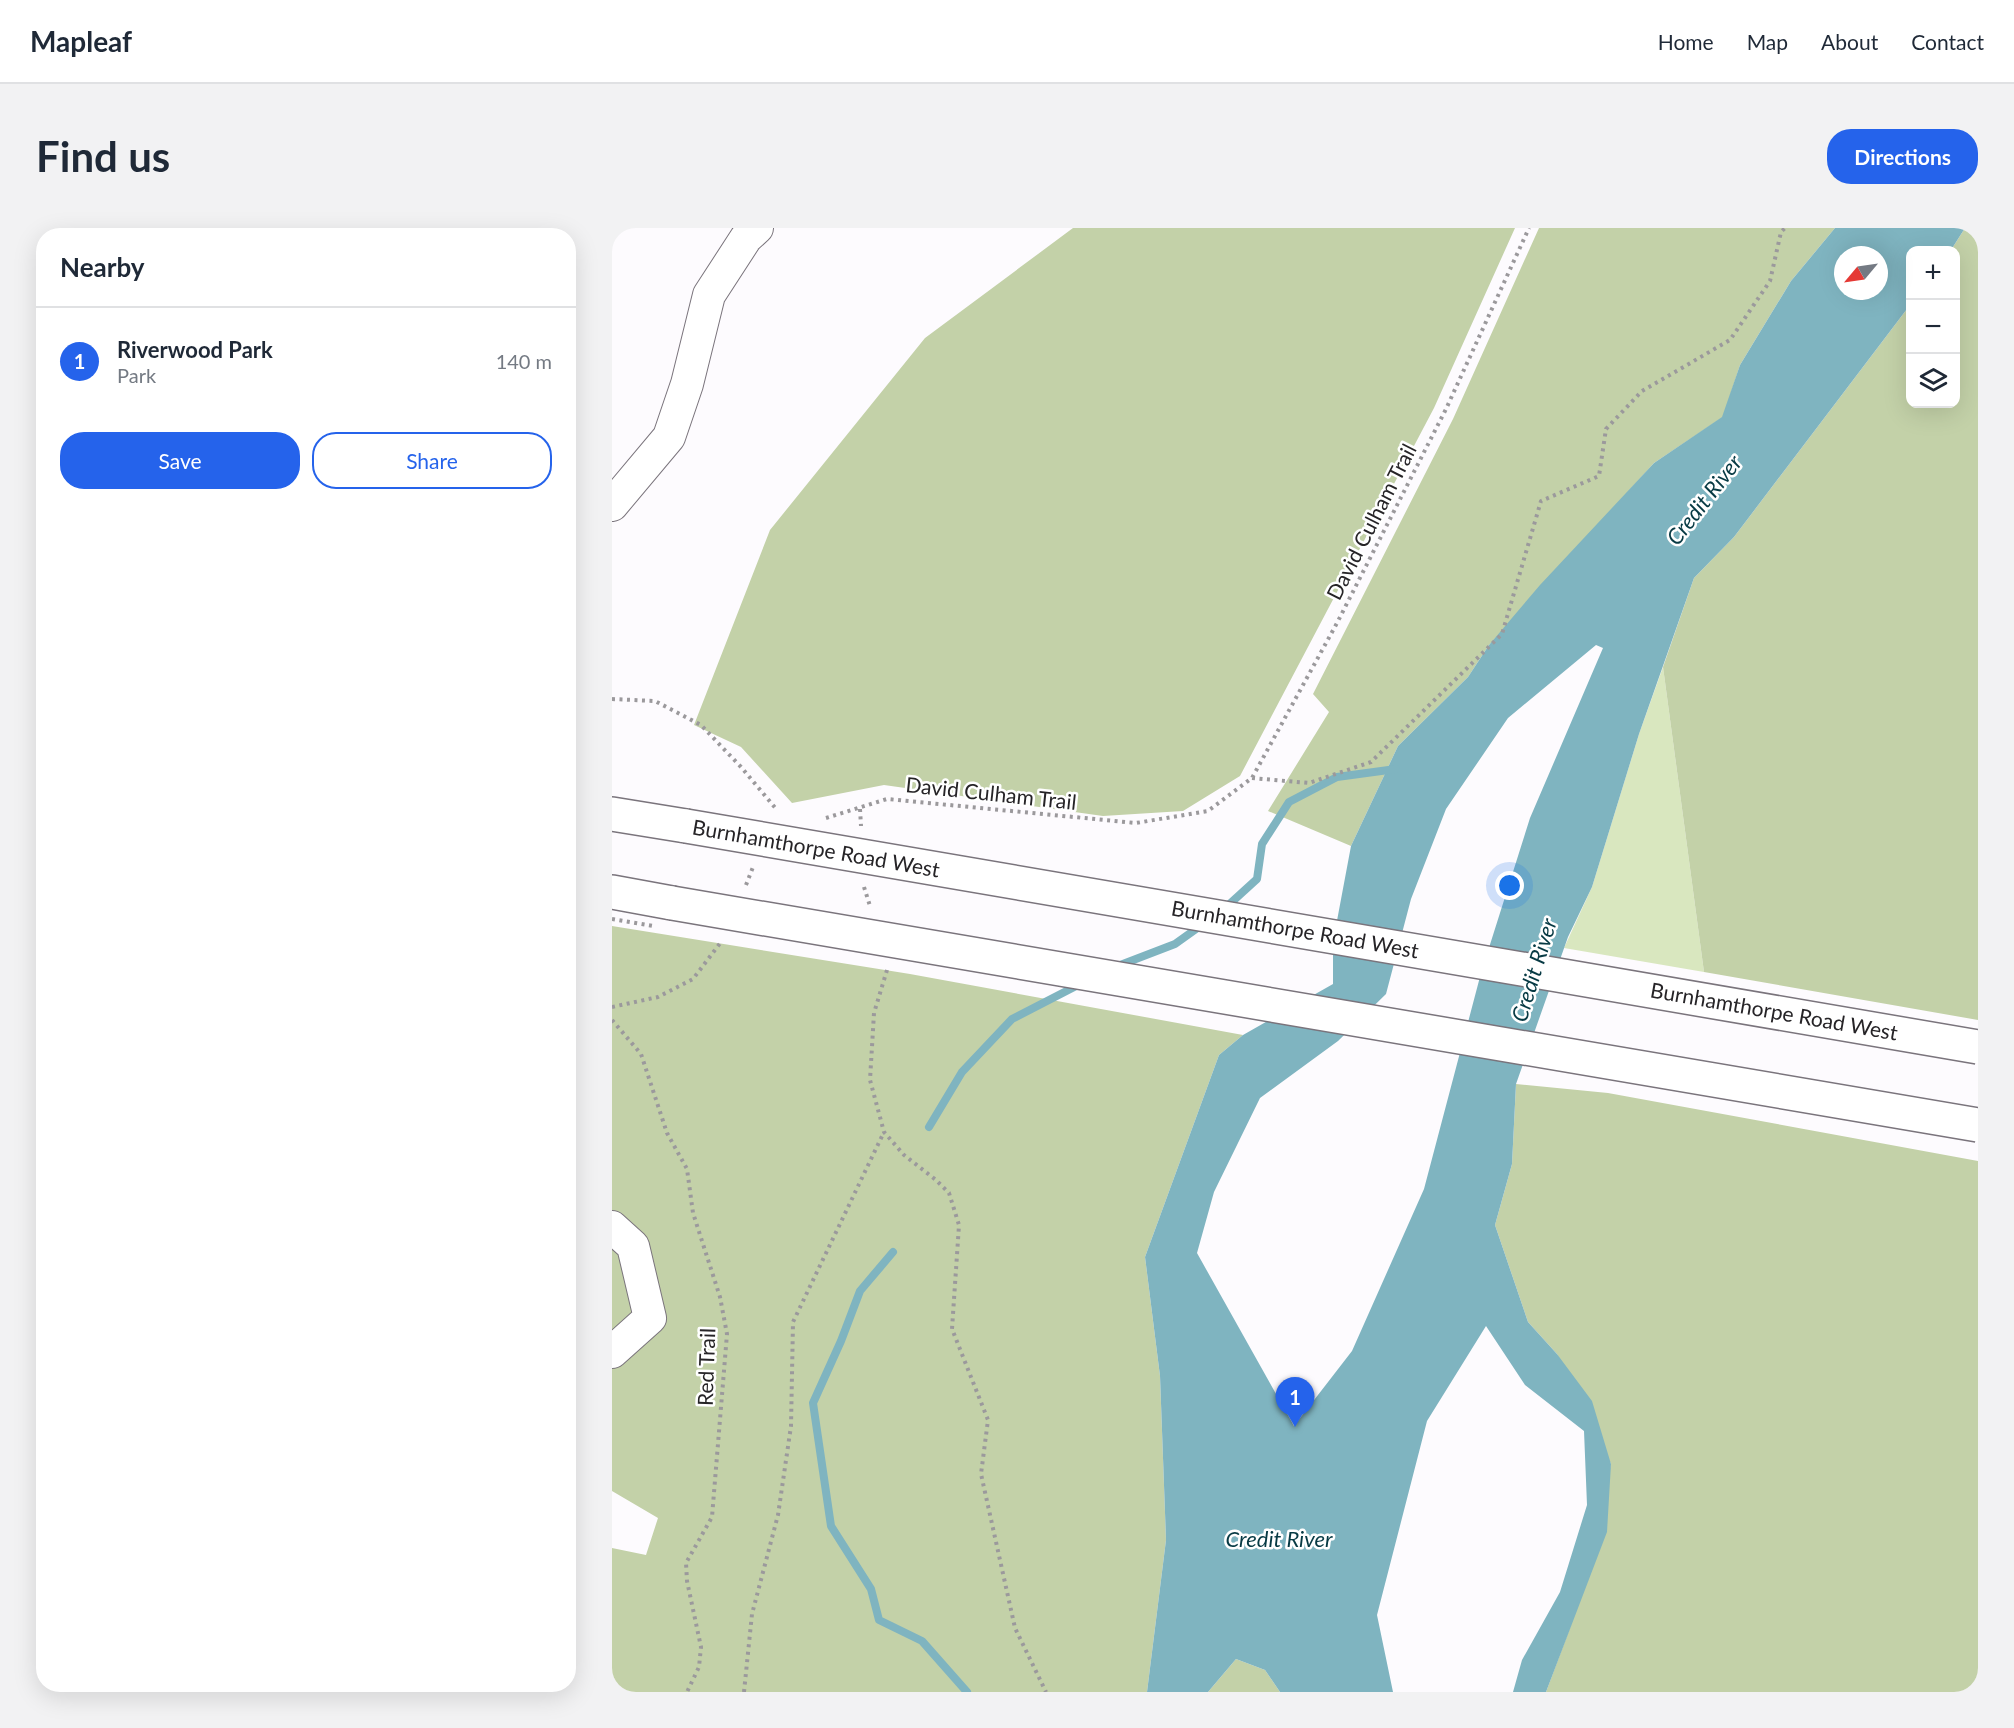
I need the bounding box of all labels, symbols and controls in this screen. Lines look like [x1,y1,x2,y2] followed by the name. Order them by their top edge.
[30,24,132,58] text: Mapleaf
[1658,29,1714,54] text: Home
[1747,29,1788,54] text: Map
[1821,29,1878,54] text: About
[1911,29,1984,54] text: Contact
[1827,129,1978,184] button: Directions
[36,131,170,181] text: Find us
[1834,246,1888,300] north arrow
[1906,246,1960,408] map controls
[1906,246,1960,300] button: +
[60,251,145,283] text: Nearby
[1906,300,1960,354] button: −
[117,336,273,363] text: Riverwood Park
[74,349,85,373] text: 1
[496,349,552,373] text: 140 m
[1906,354,1960,408] button: layers
[117,363,156,387] text: Park
[60,432,300,489] button: Save
[312,432,552,489] button: Share
[1321,439,1421,603] street label: David Culham Trail
[1660,449,1747,550] water label: Credit River
[905,771,1078,814] street label: David Culham Trail
[691,813,942,882] street label: Burnhamthorpe Road West
[1495,871,1524,900] your location
[1170,894,1421,963] street label: Burnhamthorpe Road West
[1505,914,1562,1025] water label: Credit River
[1649,976,1900,1045] street label: Burnhamthorpe Road West
[692,1327,719,1406] street label: Red Trail
[1276,1378,1314,1427] pin: 1
[1226,1525,1333,1552] water label: Credit River

